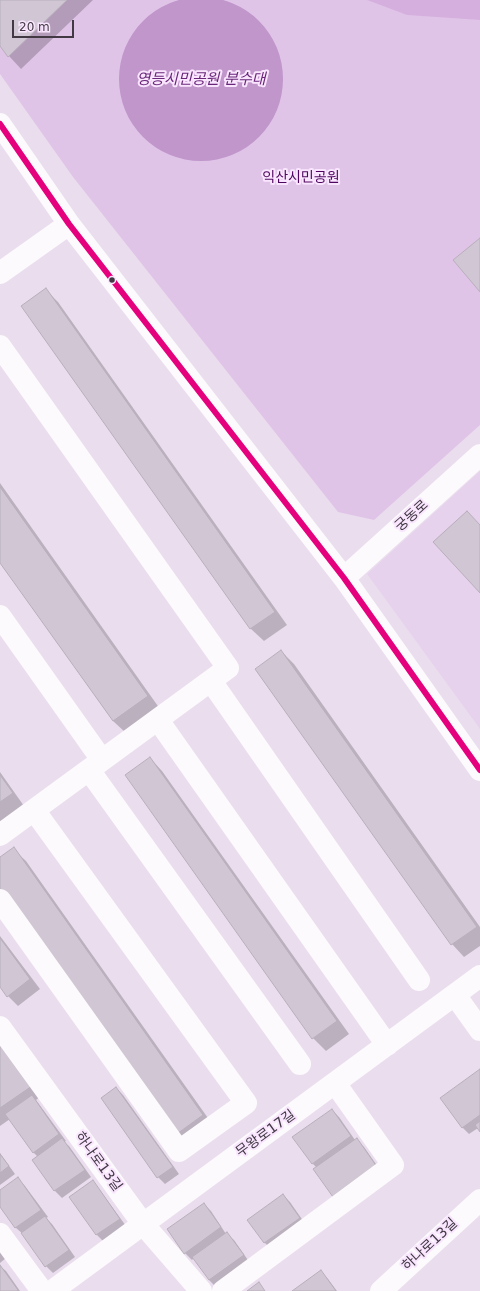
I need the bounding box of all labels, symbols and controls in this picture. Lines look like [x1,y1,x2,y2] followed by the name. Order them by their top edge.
[14,12,76,38] scale bar
[19,20,50,34] text: 20 m
[137,71,265,89] water label: 영등시민공원 분수대
[262,170,340,186] park label: 익산시민공원
[107,275,117,285] unlabelled marker
[392,497,432,535] street label: 궁동로
[233,1107,299,1161] street label: 무왕로17길
[71,1129,125,1195] street label: 하나로13길
[399,1215,461,1275] street label: 하나로13길

